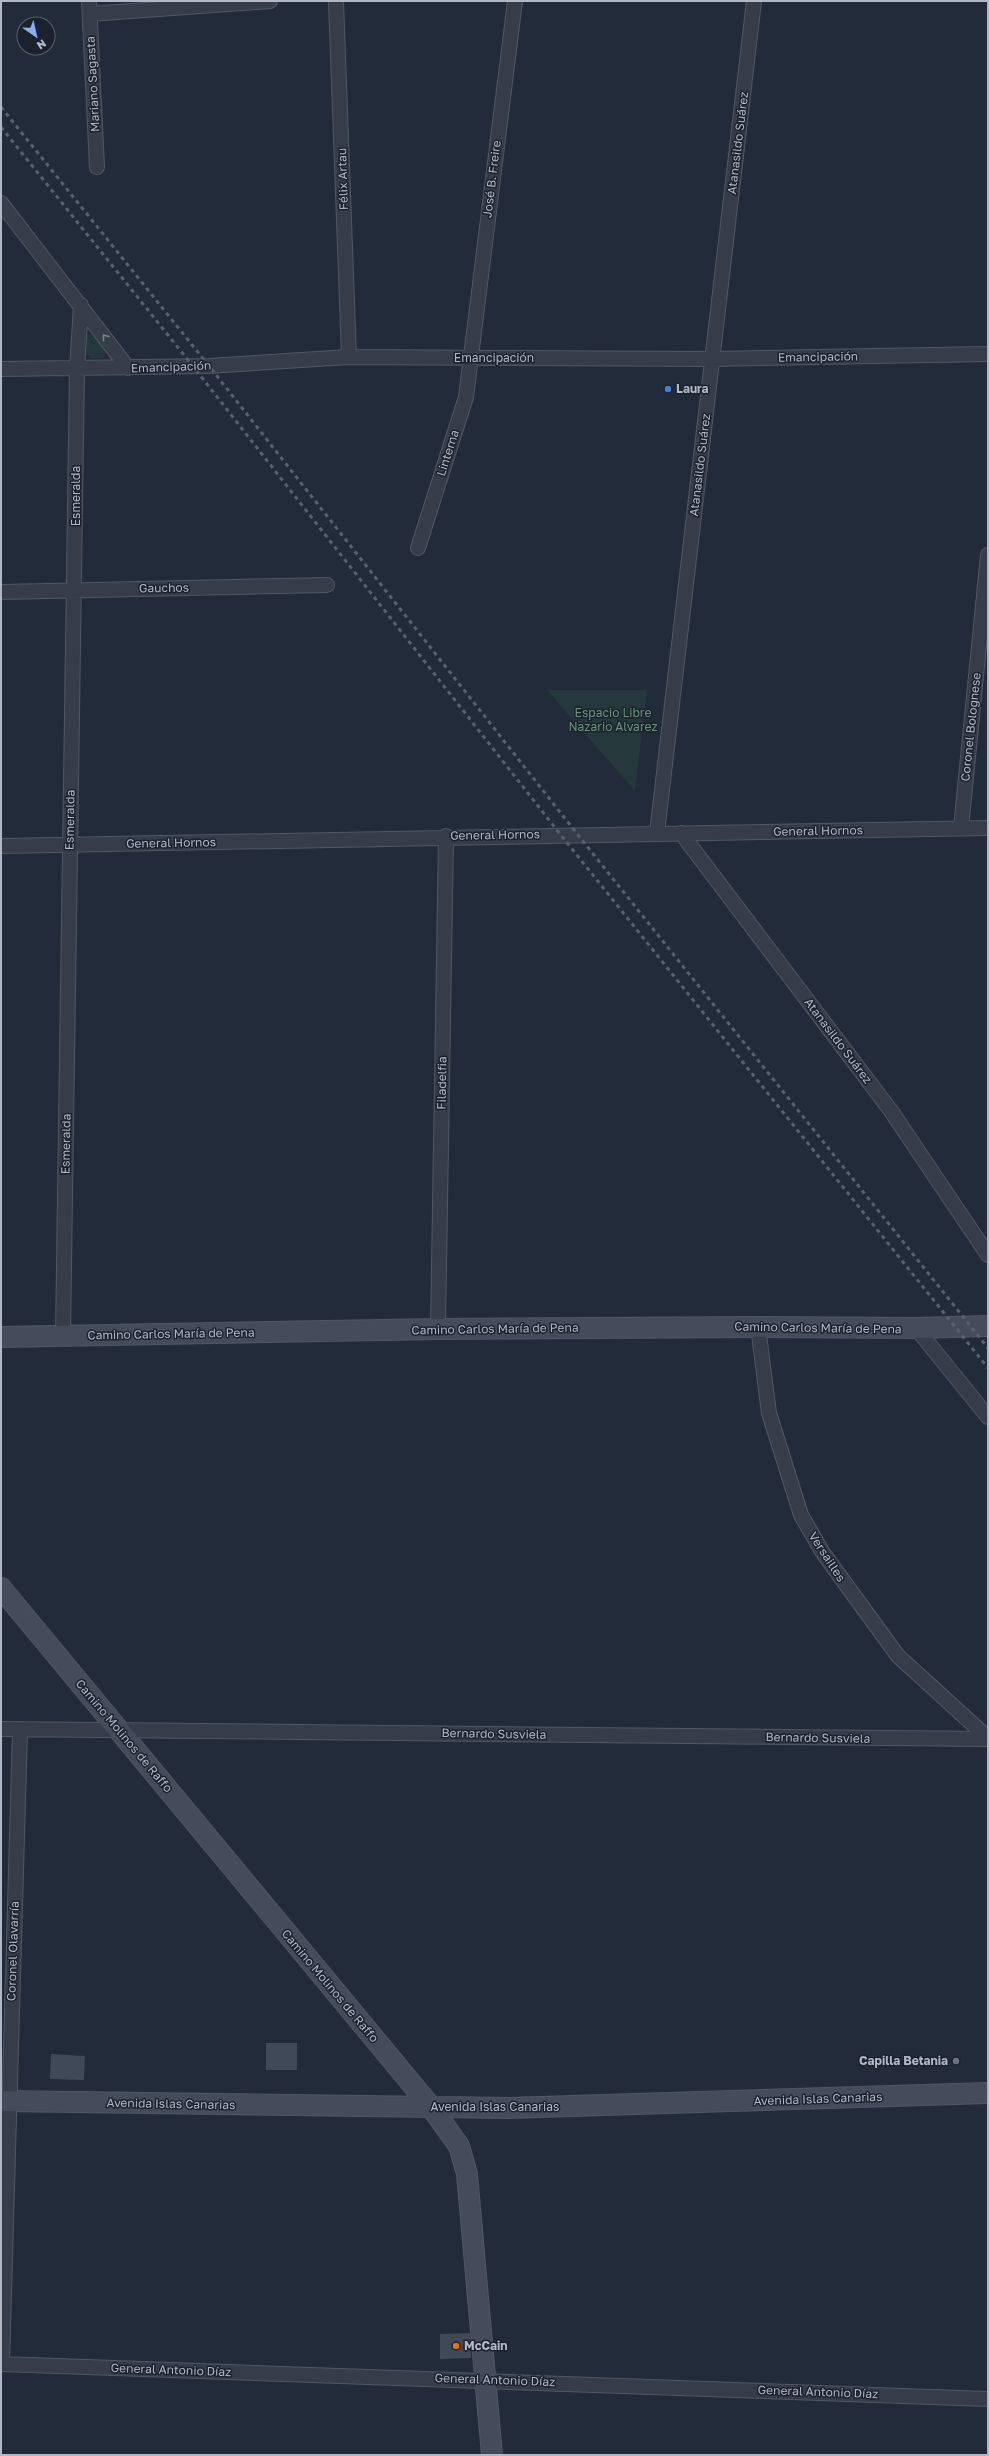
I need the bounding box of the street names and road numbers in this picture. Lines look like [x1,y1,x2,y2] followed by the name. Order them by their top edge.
[83,36,103,132] street label: Mariano Sagasta
[724,91,751,195] street label: Atanasildo Suárez
[479,139,504,219] street label: José B. Freire
[334,148,351,210] street label: Félix Artau
[778,348,858,365] street label: Emancipación
[454,350,534,365] street label: Emancipación
[131,358,211,375] street label: Emancipación
[686,413,713,517] street label: Atanasildo Suárez
[433,428,462,478] street label: Linterna
[68,466,83,526] street label: Esmeralda
[139,580,189,595] street label: Gauchos
[957,672,984,782] street label: Coronel Bolognese
[61,790,78,850] street label: Esmeralda
[773,822,863,839] street label: General Hornos
[450,826,540,843] street label: General Hornos
[126,834,216,851] street label: General Hornos
[801,995,876,1087] street label: Atanasildo Suárez
[434,1056,449,1110] street label: Filadelfia
[57,1114,74,1174] street label: Esmeralda
[734,1319,902,1336] street label: Camino Carlos María de Pena
[411,1320,579,1337] street label: Camino Carlos María de Pena
[87,1325,255,1342] street label: Camino Carlos María de Pena
[806,1529,849,1584] street label: Versailles
[73,1676,176,1795] street label: Camino Molinos de Raffo
[441,1725,547,1742] street label: Bernardo Susviela
[765,1729,871,1746] street label: Bernardo Susviela
[3,1901,22,2001] street label: Coronel Olavarría
[279,1926,382,2045] street label: Camino Molinos de Raffo
[753,2089,883,2108] street label: Avenida Islas Canarias
[107,2095,236,2112] street label: Avenida Islas Canarias
[431,2099,559,2114] street label: Avenida Islas Canarias
[111,2360,232,2379] street label: General Antonio Díaz
[435,2370,556,2389] street label: General Antonio Díaz
[758,2382,879,2401] street label: General Antonio Díaz

